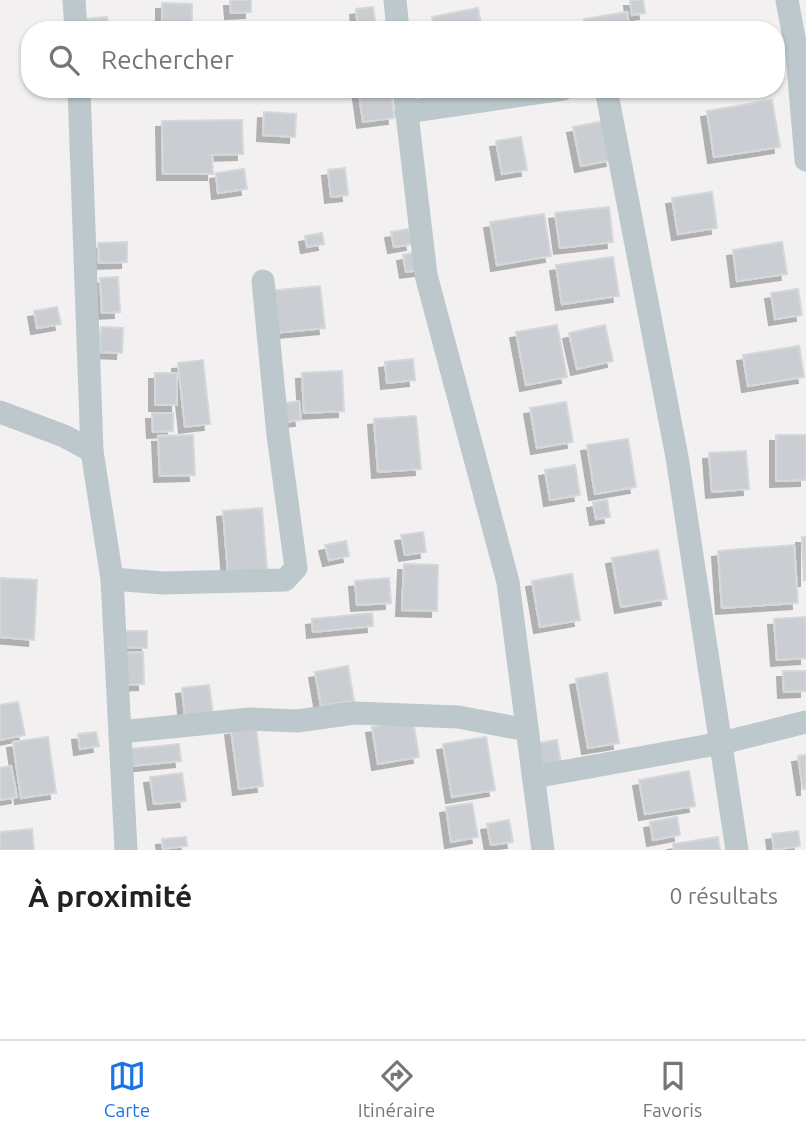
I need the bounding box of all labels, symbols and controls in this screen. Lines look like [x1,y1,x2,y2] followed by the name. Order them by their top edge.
[21,21,785,98] search box
[45,41,83,79] icon: search
[101,45,234,74] text: Rechercher
[28,879,192,913] text: À proximité
[669,883,778,908] text: 0 résultats
[104,1057,150,1121] tab: Carte
[358,1057,435,1121] tab: Itinéraire
[643,1057,702,1121] tab: Favoris

